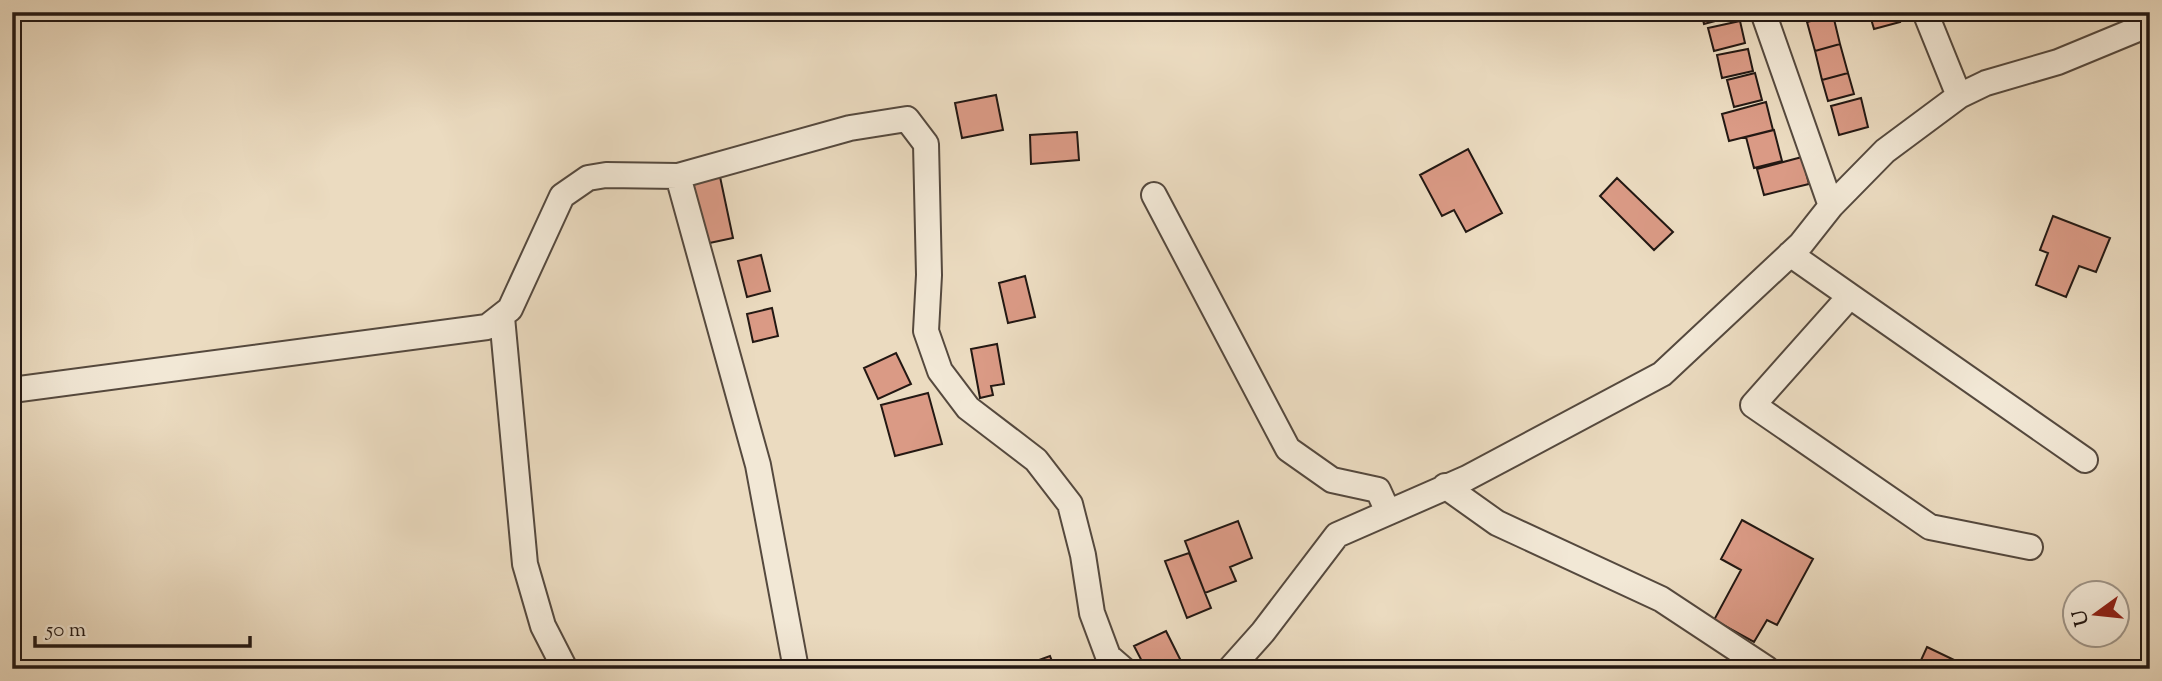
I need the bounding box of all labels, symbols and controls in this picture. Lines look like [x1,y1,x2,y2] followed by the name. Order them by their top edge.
[2060,580,2130,650] north arrow
[35,604,250,648] scale bar
[2067,606,2097,629] text: U
[45,616,86,646] text: 50 m

